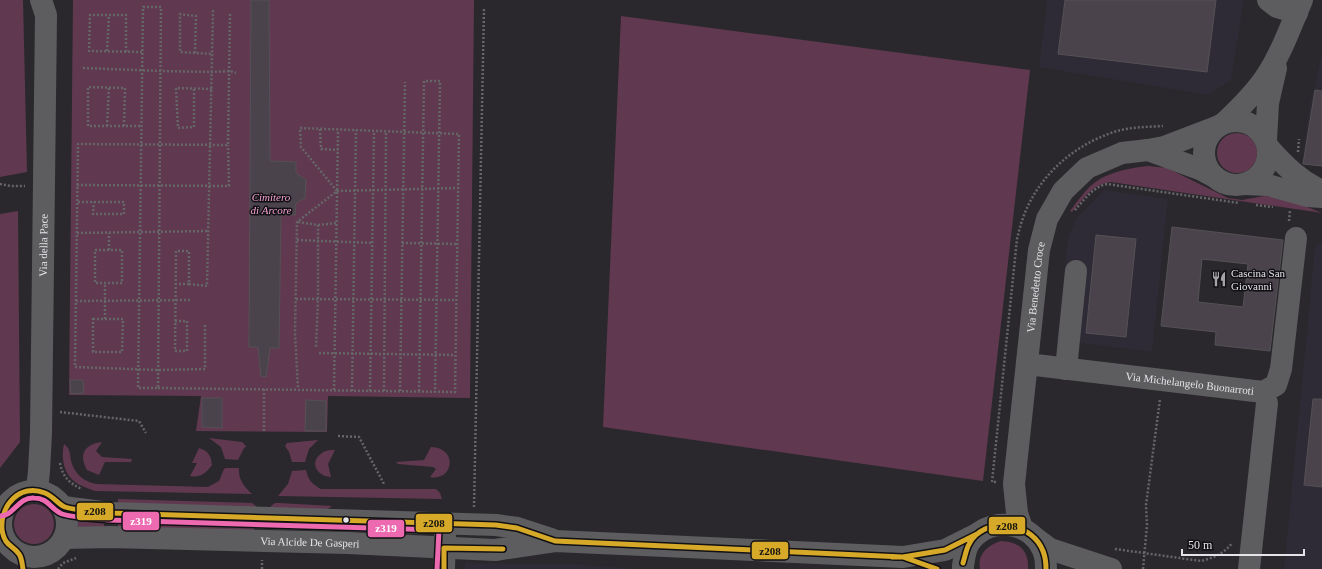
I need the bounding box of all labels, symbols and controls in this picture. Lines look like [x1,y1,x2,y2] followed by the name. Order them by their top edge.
[251,191,292,216] park label: Cimitero di Arcore
[37,214,50,277] street label: Via della Pace
[1024,240,1047,333] street label: Via Benedetto Croce
[1231,267,1286,292] place label: Cascina San Giovanni
[1210,270,1228,288] restaurant icon: Cascina San Giovanni
[1125,370,1255,397] street label: Via Michelangelo Buonarroti
[76,502,114,521] line badge: z208
[84,505,106,517] text: z208
[122,511,160,531] line badge: z319
[415,513,453,533] line badge: z208
[130,515,152,527] text: z319
[341,515,351,525] unlabelled marker
[988,516,1026,535] line badge: z208
[423,517,445,529] text: z208
[367,519,405,538] line badge: z319
[996,520,1018,532] text: z208
[375,522,397,534] text: z319
[1182,531,1304,557] scale bar
[260,535,360,550] street label: Via Alcide De Gasperi
[1188,538,1213,552] text: 50 m
[751,541,789,560] line badge: z208
[759,545,781,557] text: z208

